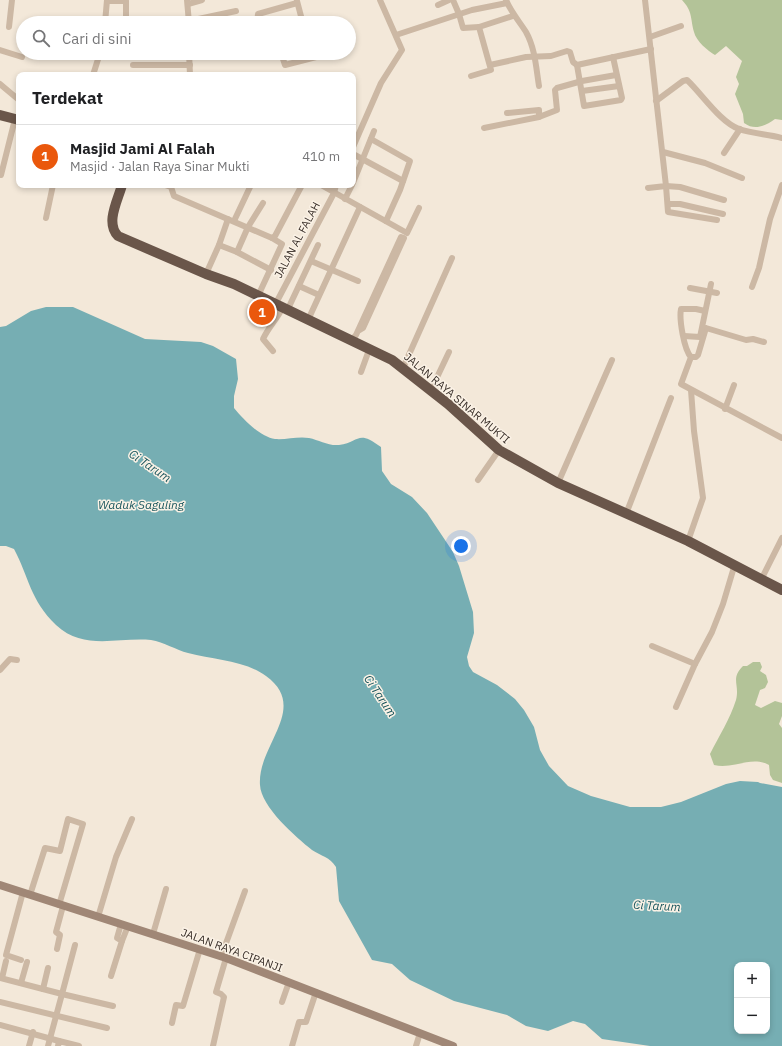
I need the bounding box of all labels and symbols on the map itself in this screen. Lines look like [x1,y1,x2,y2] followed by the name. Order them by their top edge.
[271,200,323,280] street label: JALAN AL FALAH
[249,297,275,327] pin: 1
[401,350,513,446] street label: JALAN RAYA SINAR MUKTI
[126,446,174,485] water label: Ci Tarum
[98,497,185,512] water label: Waduk Saguling
[451,536,471,556] your location
[361,672,400,720] water label: Ci Tarum
[633,897,681,914] water label: Ci Tarum
[179,925,285,975] street label: JALAN RAYA CIPANJI

